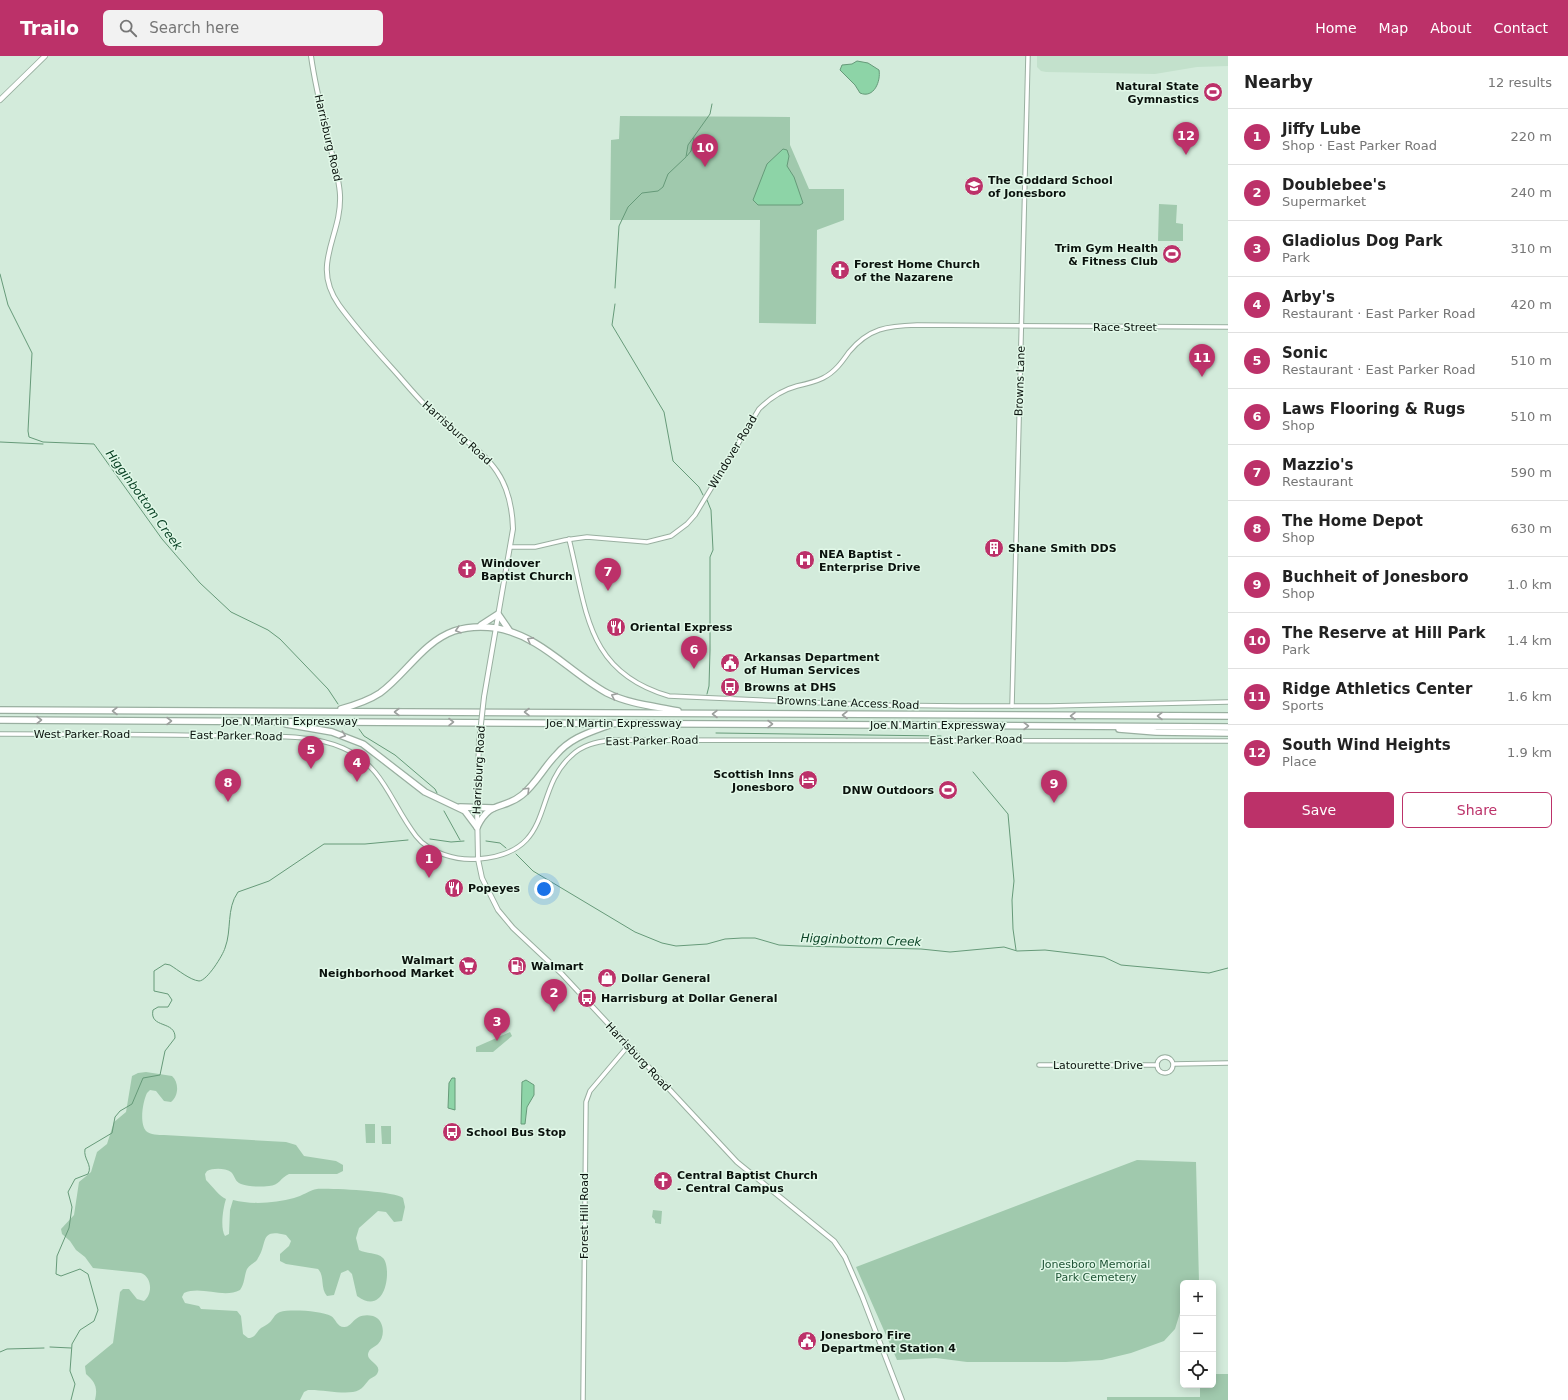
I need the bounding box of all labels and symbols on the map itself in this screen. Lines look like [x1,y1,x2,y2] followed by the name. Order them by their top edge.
[1116,80,1199,106] place label: Natural State Gymnastics
[1202,81,1224,103] sports icon: Natural State Gymnastics
[312,93,344,183] street label: Harrisburg Road
[1173,122,1199,155] pin: 12
[692,134,718,167] pin: 10
[988,174,1113,200] place label: The Goddard School of Jonesboro
[963,175,985,197] school or university icon: The Goddard School of Jonesboro
[1055,242,1158,268] place label: Trim Gym Health & Fitness Club
[1161,243,1183,265] sports icon: Trim Gym Health & Fitness Club
[854,258,980,284] place label: Forest Home Church of the Nazarene
[829,259,851,281] church icon: Forest Home Church of the Nazarene
[1093,321,1158,334] street label: Race Street
[1189,344,1215,377] pin: 11
[1012,345,1028,416] street label: Browns Lane
[420,398,494,468] street label: Harrisburg Road
[706,413,760,491] street label: Windover Road
[103,447,186,554] water label: Higginbottom Creek
[983,537,1005,559] building icon: Shane Smith DDS
[1008,542,1117,555] place label: Shane Smith DDS
[819,548,920,574] place label: NEA Baptist - Enterprise Drive
[794,549,816,571] hospital icon: NEA Baptist - Enterprise Drive
[481,557,573,583] place label: Windover Baptist Church
[456,558,478,580] church icon: Windover Baptist Church
[595,558,621,591] pin: 7
[605,616,627,638] restaurant icon: Oriental Express
[630,621,733,634] place label: Oriental Express
[455,625,462,634] one-way arrow
[681,636,707,669] pin: 6
[527,637,535,644] one-way arrow
[744,651,879,677] place label: Arkansas Department of Human Services
[719,652,741,674] public building icon: Arkansas Department of Human Services
[719,676,741,698] bus stop icon: Browns at DHS
[744,681,837,694] place label: Browns at DHS
[611,692,618,700] one-way arrow
[777,694,919,712] street label: Browns Lane Access Road
[112,707,118,715] one-way arrow
[394,708,400,716] one-way arrow
[524,708,530,716] one-way arrow
[712,709,718,718] one-way arrow
[842,710,848,719] one-way arrow
[1070,712,1076,720] one-way arrow
[1157,712,1163,720] one-way arrow
[221,715,358,728] street label: Joe N Martin Expressway
[36,716,42,724] one-way arrow
[166,717,172,725] one-way arrow
[545,717,682,730] street label: Joe N Martin Expressway
[448,718,454,726] one-way arrow
[869,719,1006,732] street label: Joe N Martin Expressway
[767,720,773,728] one-way arrow
[1023,721,1029,730] one-way arrow
[470,725,488,815] street label: Harrisburg Road
[34,728,130,741] street label: West Parker Road
[189,729,283,743] street label: East Parker Road
[339,730,346,739] one-way arrow
[929,733,1023,747] street label: East Parker Road
[605,734,699,748] street label: East Parker Road
[298,736,324,769] pin: 5
[344,749,370,782] pin: 4
[713,768,794,794] place label: Scottish Inns Jonesboro
[215,769,241,802] pin: 8
[797,769,819,791] hotel icon: Scottish Inns Jonesboro
[1041,770,1067,803] pin: 9
[937,779,959,801] sports icon: DNW Outdoors
[842,784,934,797] place label: DNW Outdoors
[522,787,530,795] one-way arrow
[416,845,442,878] pin: 1
[443,877,465,899] restaurant icon: Popeyes
[534,879,554,899] your location
[468,882,521,895] place label: Popeyes
[800,931,923,949] water label: Higginbottom Creek
[319,954,454,980] place label: Walmart Neighborhood Market
[457,955,479,977] supermarket icon: Walmart Neighborhood Market
[506,955,528,977] fuel station icon: Walmart
[531,960,584,973] place label: Walmart
[596,967,618,989] shop icon: Dollar General
[621,972,710,985] place label: Dollar General
[541,979,567,1012] pin: 2
[576,987,598,1009] bus stop icon: Harrisburg at Dollar General
[601,992,777,1005] place label: Harrisburg at Dollar General
[484,1008,510,1041] pin: 3
[603,1020,673,1094] street label: Harrisburg Road
[1053,1059,1143,1072] street label: Latourette Drive
[441,1121,463,1143] bus stop icon: School Bus Stop
[466,1126,566,1139] place label: School Bus Stop
[677,1169,818,1195] place label: Central Baptist Church - Central Campus
[652,1170,674,1192] church icon: Central Baptist Church - Central Campus
[578,1173,591,1259] street label: Forest Hill Road
[1041,1258,1150,1284] park label: Jonesboro Memorial Park Cemetery
[820,1329,956,1355] place label: Jonesboro Fire Department Station 4
[796,1330,818,1352] public building icon: Jonesboro Fire Department Station 4

